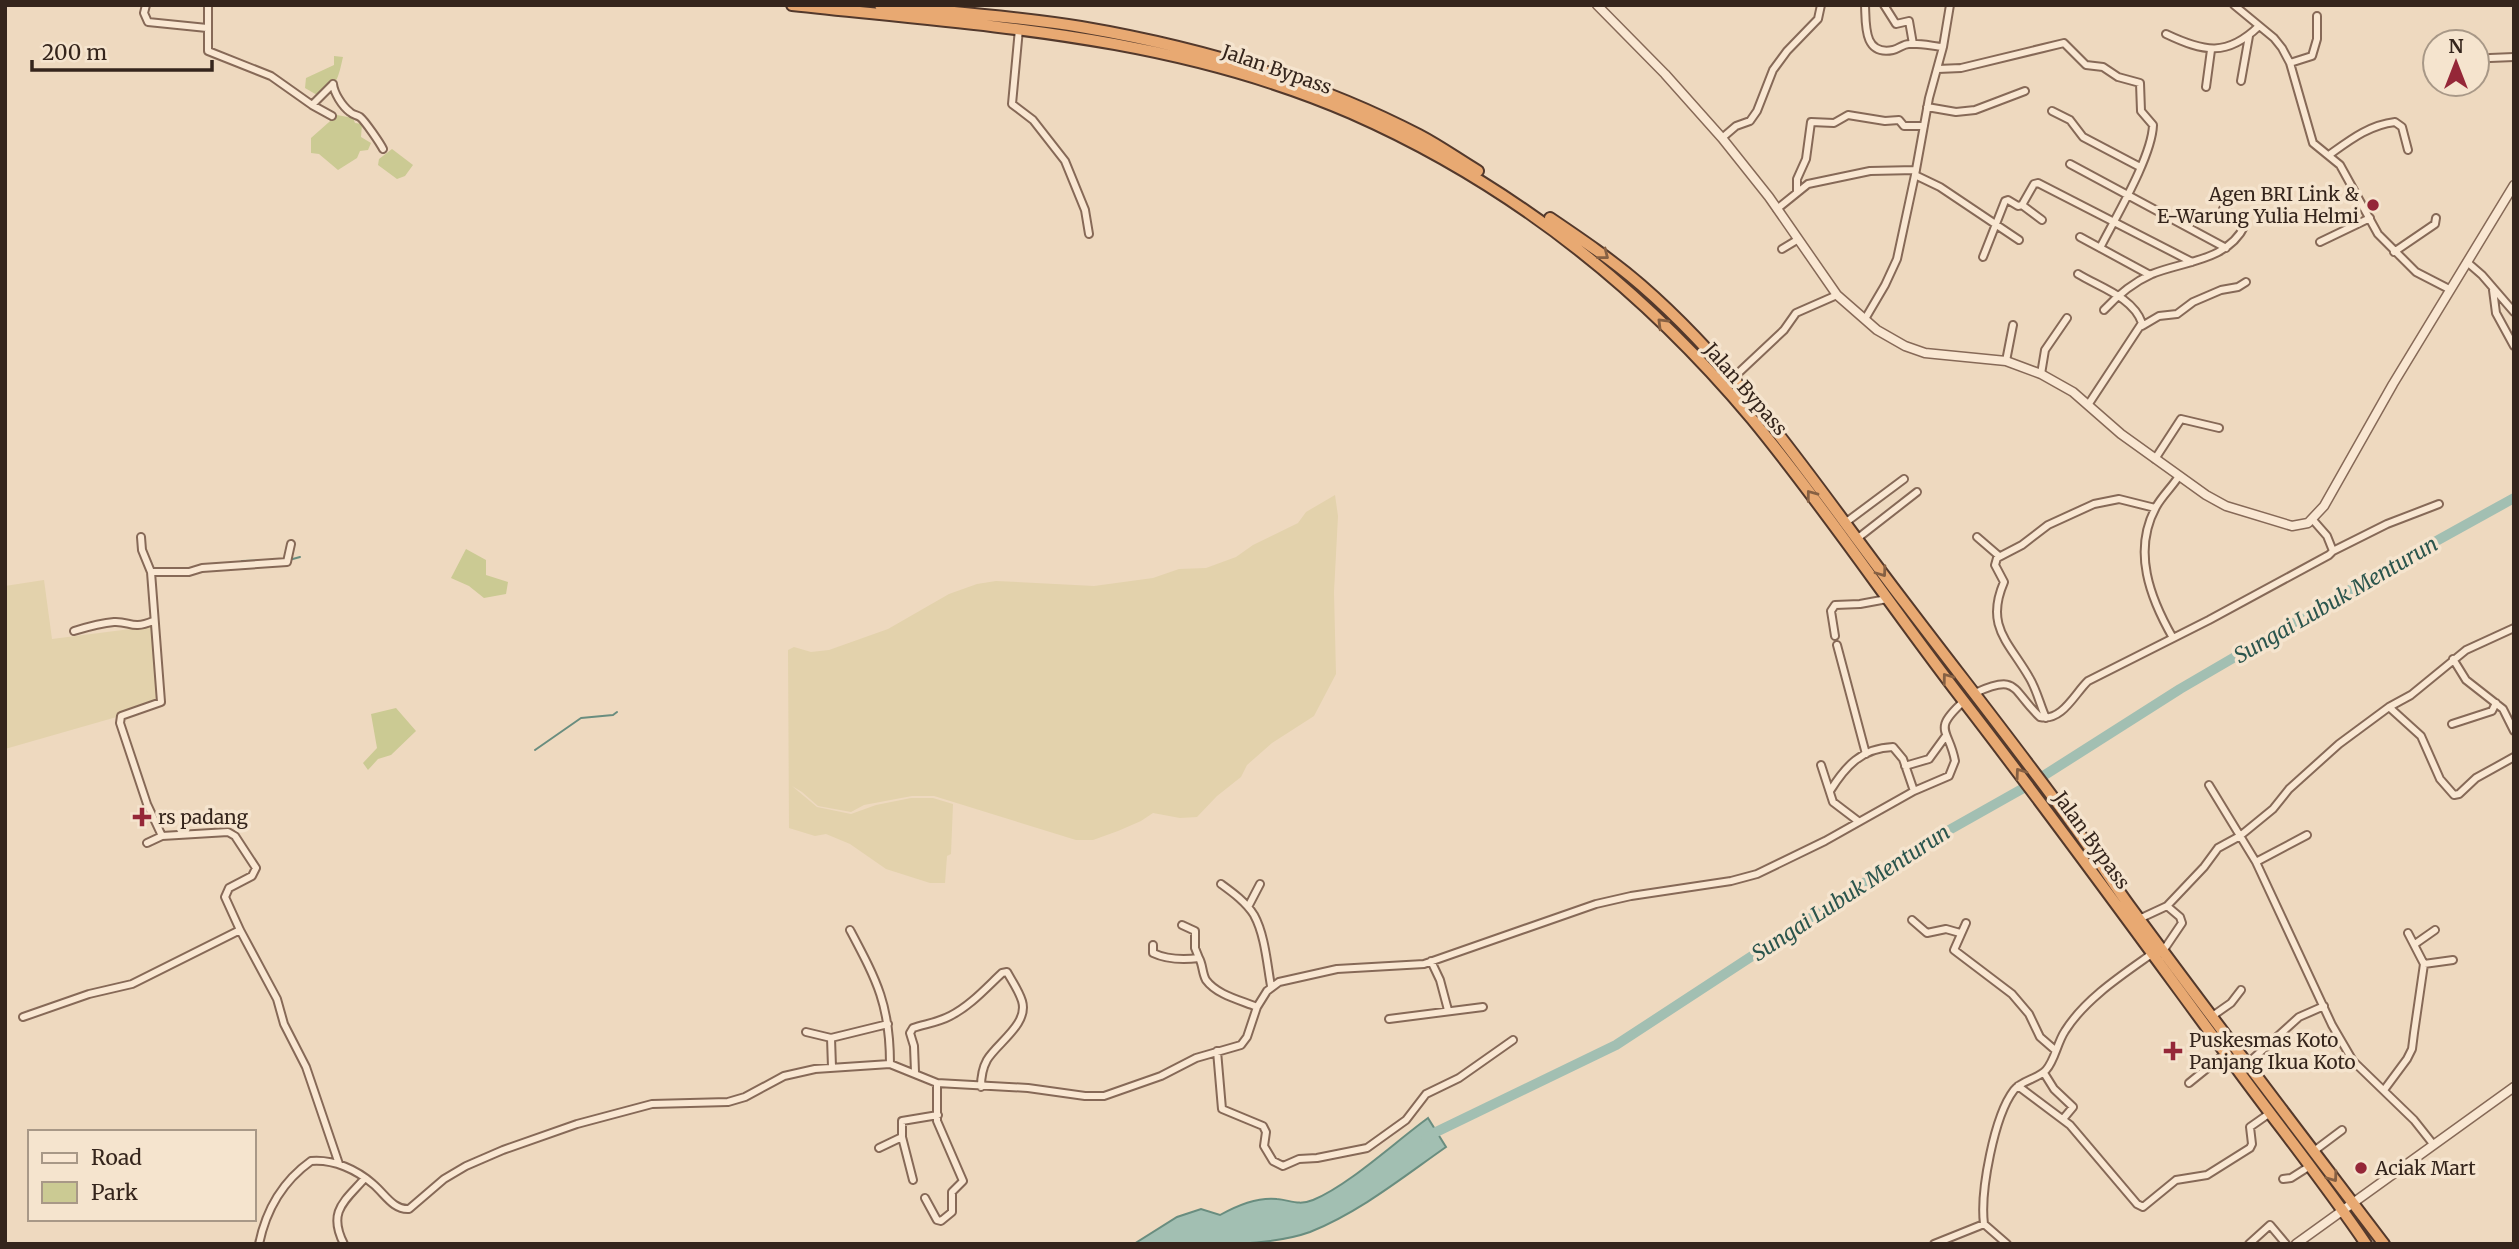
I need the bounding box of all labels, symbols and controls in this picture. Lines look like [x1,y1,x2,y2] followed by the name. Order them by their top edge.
[32,28,212,72] scale bar
[2421,28,2491,98] north arrow
[2448,34,2464,58] text: N
[42,39,107,66] text: 200 m
[1218,39,1335,99] street label: Jalan Bypass
[2157,182,2360,228] place label: Agen BRI Link & E-Warung Yulia Helmi
[2365,197,2381,213] marker: Agen BRI Link & E-Warung Yulia Helmi
[1596,247,1609,259] one-way arrow
[1657,319,1670,332] one-way arrow
[1699,337,1793,440] street label: Jalan Bypass
[1806,490,1819,503] one-way arrow
[2229,530,2443,669] water label: Sungai Lubuk Menturun
[1874,564,1886,577] one-way arrow
[1942,673,1955,686] one-way arrow
[2016,768,2029,780] one-way arrow
[2048,786,2135,893] street label: Jalan Bypass
[158,805,248,829] place label: rs padang
[132,807,152,827] marker: rs padang
[1746,818,1955,967] water label: Sungai Lubuk Menturun
[2189,1028,2356,1074] place label: Puskesmas Koto Panjang Ikua Koto
[2163,1041,2183,1061] marker: Puskesmas Koto Panjang Ikua Koto
[28,1130,256,1221] legend
[91,1144,142,1171] text: Road
[2374,1156,2476,1180] place label: Aciak Mart
[2353,1160,2369,1176] marker: Aciak Mart
[2325,1170,2338,1182] one-way arrow
[91,1179,138,1206] text: Park

